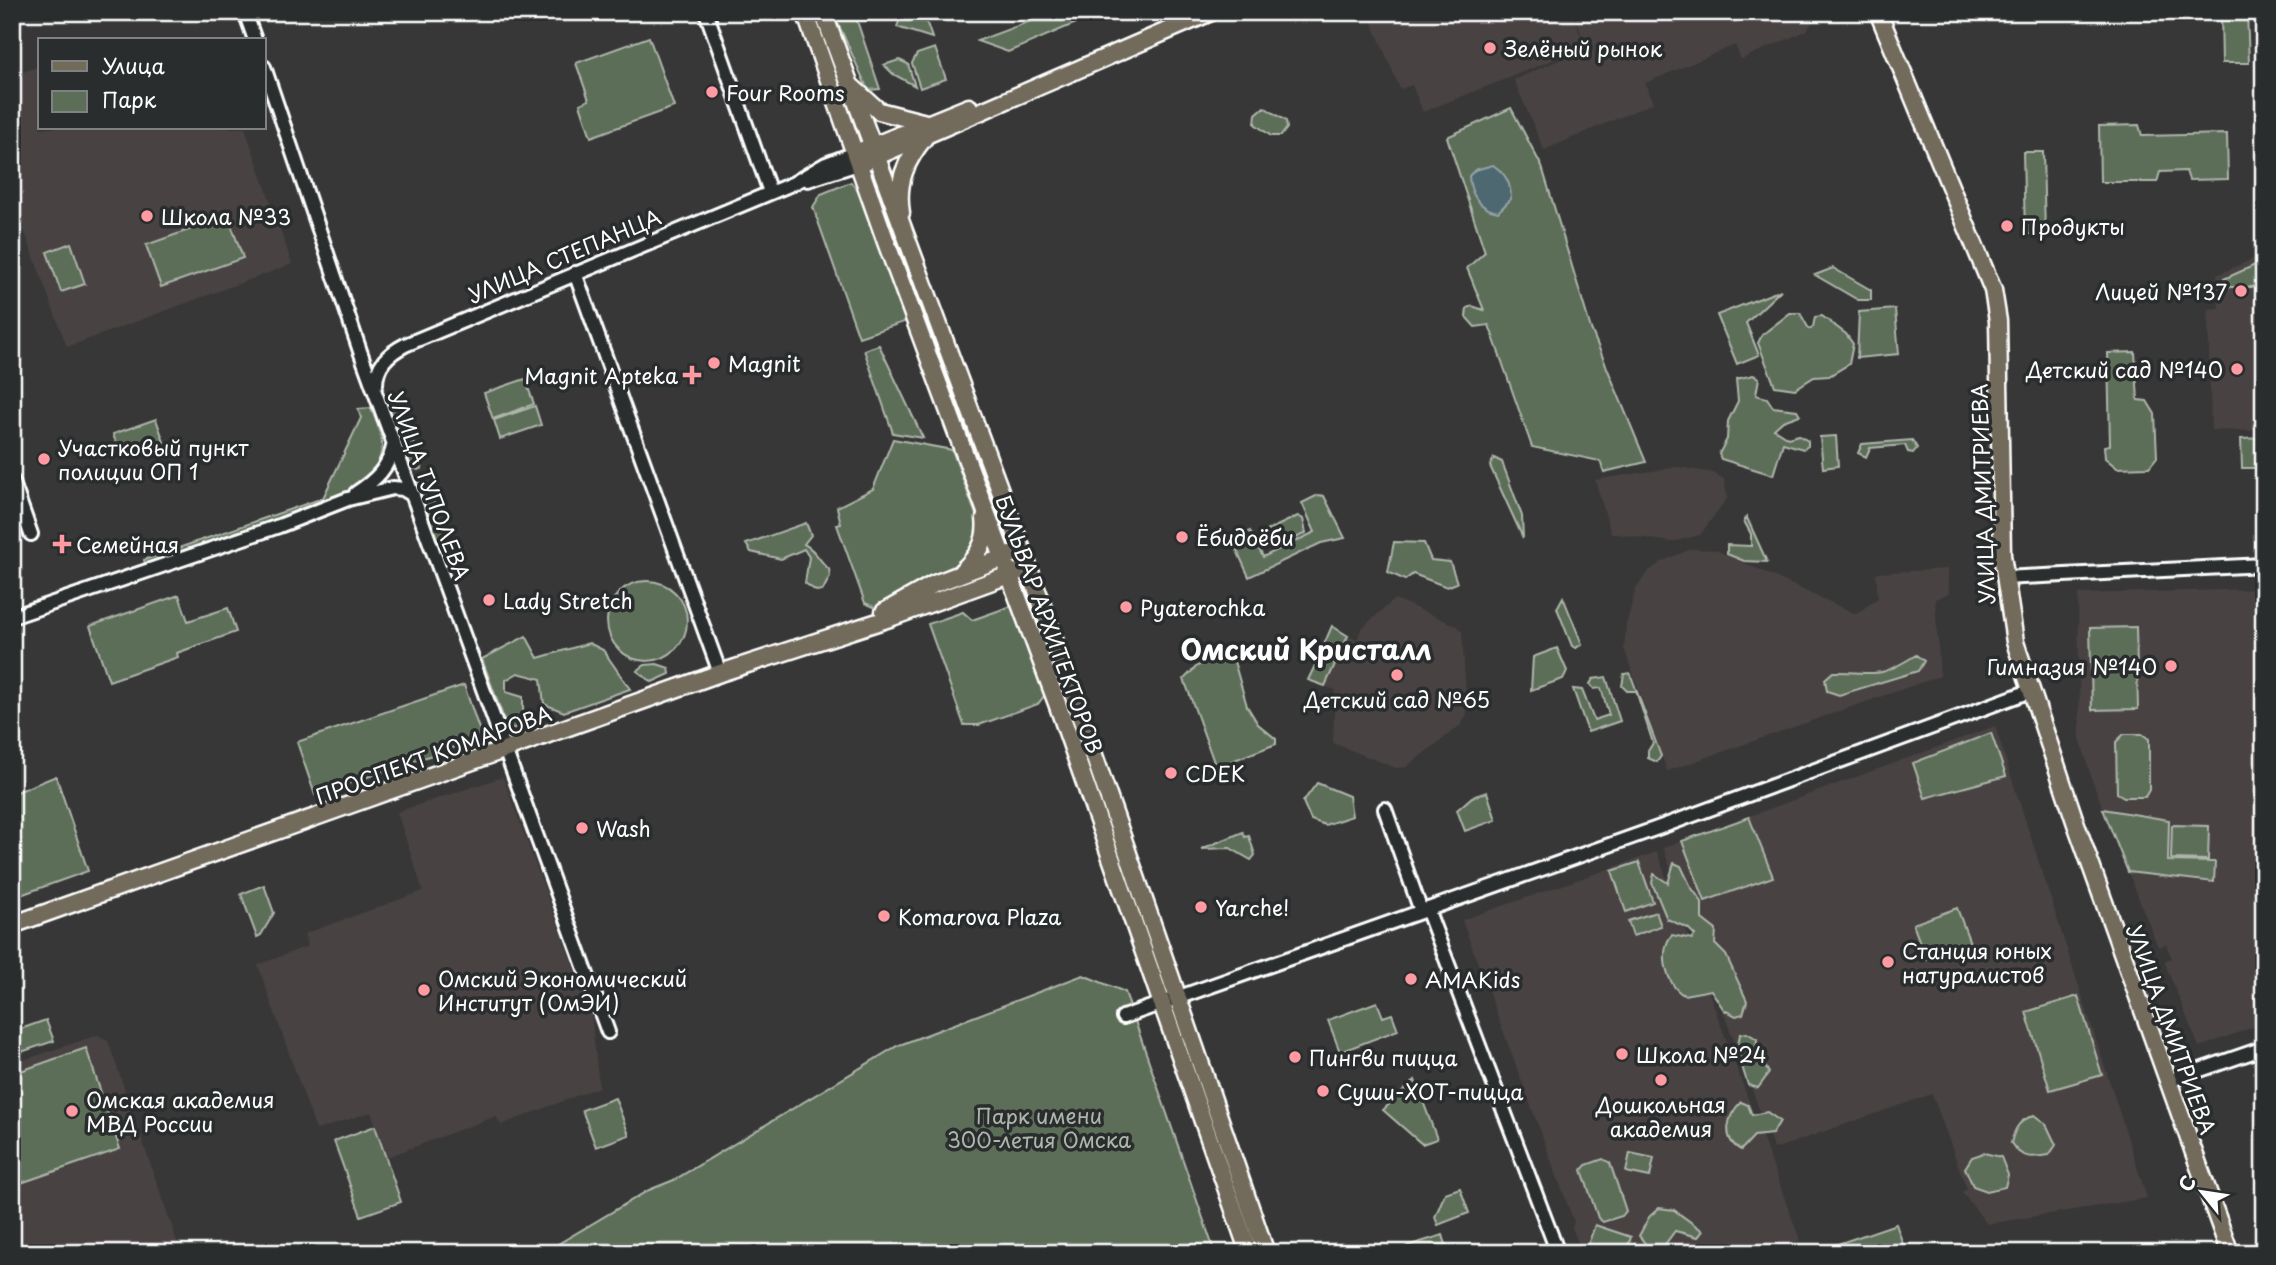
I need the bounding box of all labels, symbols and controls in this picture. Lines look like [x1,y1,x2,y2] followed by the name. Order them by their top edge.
[1504,32,1663,64] place label: Зелёный рынок
[38,38,266,130] legend
[1482,40,1498,56] marker: Зелёный рынок
[102,49,165,81] text: Улица
[726,76,845,108] place label: Four Rooms
[102,83,157,115] text: Парк
[704,84,720,100] marker: Four Rooms
[161,200,291,232] place label: Школа №33
[462,200,666,310] street label: УЛИЦА СТЕПАНЦА
[139,208,155,224] marker: Школа №33
[2021,210,2125,242] place label: Продукты
[1999,218,2015,234] marker: Продукты
[2095,275,2227,307] place label: Лицей №137
[2233,283,2249,299] marker: Лицей №137
[728,347,801,379] place label: Magnit
[2025,353,2223,385] place label: Детский сад №140
[706,355,722,371] marker: Magnit
[524,359,678,391] place label: Magnit Apteka
[2229,361,2245,377] marker: Детский сад №140
[684,367,700,383] marker: Magnit Apteka
[1962,383,2002,605] street label: УЛИЦА ДМИТРИЕВА
[381,386,479,584] street label: УЛИЦА ТУПОЛЕВА
[58,431,249,487] place label: Участковый пункт полиции ОП 1
[36,451,52,467] marker: Участковый пункт полиции ОП 1
[988,490,1112,758] street label: БУЛЬВАР АРХИТЕКТОРОВ
[1196,521,1294,553] place label: Ёбидоёби
[76,528,179,560] place label: Семейная
[1174,529,1190,545] marker: Ёбидоёби
[54,536,70,552] marker: Семейная
[503,584,633,616] place label: Lady Stretch
[1140,591,1265,623] place label: Pyaterochka
[481,592,497,608] marker: Lady Stretch
[1118,599,1134,615] marker: Pyaterochka
[1180,627,1432,670] district label: Омский Кристалл
[1987,650,2157,682] place label: Гимназия №140
[2163,658,2179,674] marker: Гимназия №140
[1389,667,1405,683] marker: Детский сад №65
[1303,683,1490,715] place label: Детский сад №65
[310,696,556,812] street label: ПРОСПЕКТ КОМАРОВА
[1185,757,1245,789] place label: CDEK
[1163,765,1179,781] marker: CDEK
[596,812,651,844] place label: Wash
[574,820,590,836] marker: Wash
[1215,891,1289,923] place label: Yarche!
[1193,899,1209,915] marker: Yarche!
[898,900,1062,932] place label: Komarova Plaza
[876,908,892,924] marker: Komarova Plaza
[2119,920,2225,1138] street label: УЛИЦА ДМИТРИЕВА
[1902,934,2052,990] place label: Станция юных натуралистов
[1880,954,1896,970] marker: Станция юных натуралистов
[438,962,687,1018] place label: Омский Экономический Институт (ОмЭИ)
[1425,963,1520,995] place label: AMAKids
[1403,971,1419,987] marker: AMAKids
[416,982,432,998] marker: Омский Экономический Институт (ОмЭИ)
[1636,1038,1767,1070] place label: Школа №24
[1309,1041,1458,1073] place label: Пингви пицца
[1614,1046,1630,1062] marker: Школа №24
[1287,1049,1303,1065] marker: Пингви пицца
[1653,1072,1669,1088] marker: Дошкольная академия
[1337,1075,1524,1107] place label: Суши-ХОТ-пицца
[86,1083,275,1139] place label: Омская академия МВД России
[1315,1083,1331,1099] marker: Суши-ХОТ-пицца
[1595,1088,1726,1144] place label: Дошкольная академия
[947,1099,1131,1155] park label: Парк имени 300-летия Омска
[64,1103,80,1119] marker: Омская академия МВД России
[2168,1156,2238,1226] north arrow
[2171,1170,2202,1196] text: С

